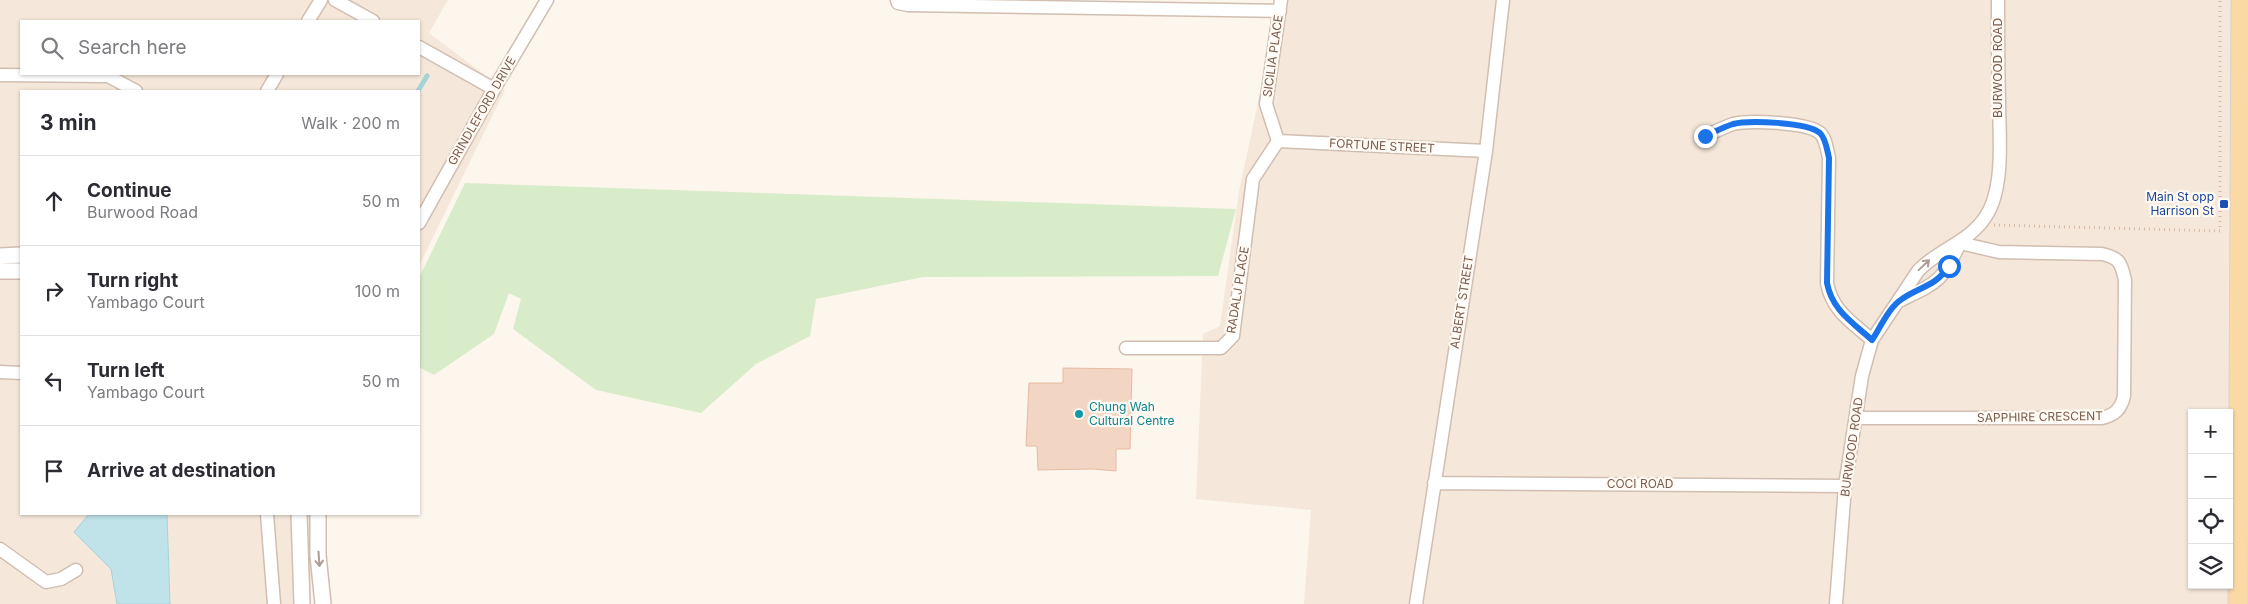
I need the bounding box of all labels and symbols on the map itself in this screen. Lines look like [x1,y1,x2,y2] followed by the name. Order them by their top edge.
[1259,14,1286,98] street label: SICILIA PLACE
[1990,18,2005,118] street label: BURWOOD ROAD
[444,54,519,168] street label: GRINDLEFORD DRIVE
[1694,125,1717,148] route end
[1329,135,1435,156] street label: FORTUNE STREET
[2146,189,2214,218] place label: Main St opp Harrison St
[2218,198,2230,210] marker: Main St opp Harrison St
[1223,245,1252,334] street label: RADALJ PLACE
[1447,254,1476,350] street label: ALBERT STREET
[1938,255,1961,278] route start
[1918,259,1931,271] one-way arrow
[1837,396,1866,498] street label: BURWOOD ROAD
[1089,399,1175,428] place label: Chung Wah Cultural Centre
[1073,408,1085,420] marker: Chung Wah Cultural Centre
[1977,408,2103,425] street label: SAPPHIRE CRESCENT
[1607,476,1673,491] street label: COCI ROAD
[314,551,323,567] one-way arrow

